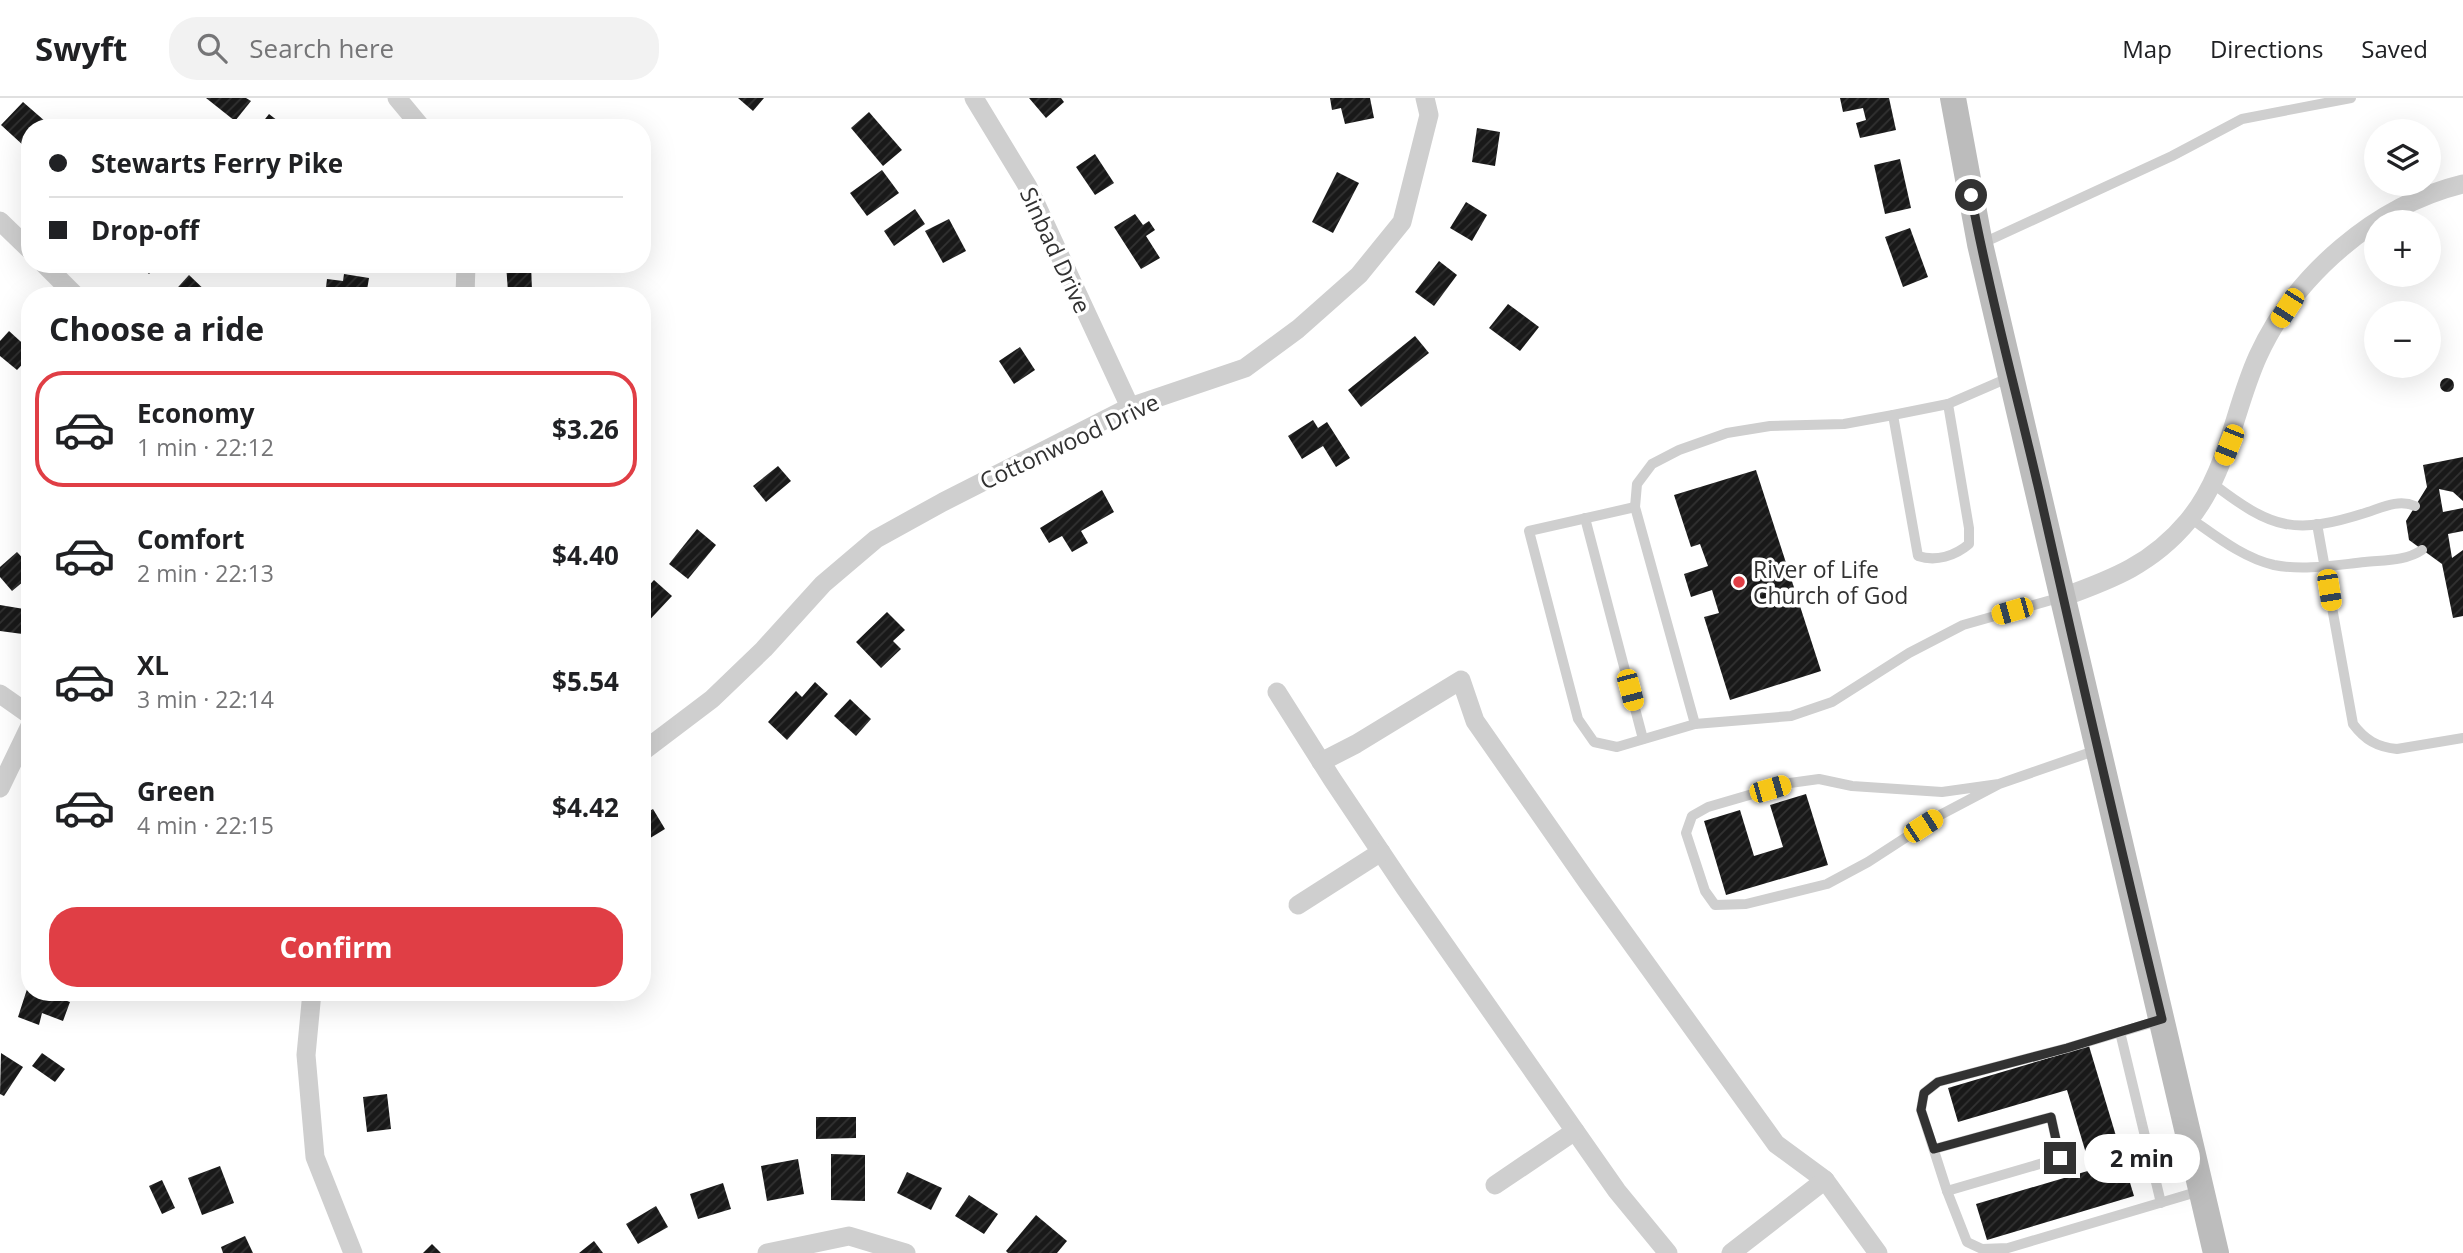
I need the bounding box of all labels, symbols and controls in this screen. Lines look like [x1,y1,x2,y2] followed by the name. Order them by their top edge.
[169,17,659,80] search box
[35,26,127,71] text: Swyft
[193,29,231,67] icon: search
[249,30,394,66] text: Search here
[2122,32,2172,65] text: Map
[2210,32,2323,65] text: Directions
[2361,32,2428,65] text: Saved
[2364,119,2441,378] map controls
[2364,119,2441,196] button: layers
[91,145,343,181] text: Stewarts Ferry Pike
[1955,179,1987,211] route start
[1013,182,1099,318] street label: Sinbad Drive
[2364,210,2441,287] button: +
[91,212,199,248] text: Drop-off
[2267,285,2308,331] car
[2364,301,2441,378] button: −
[49,307,264,350] text: Choose a ride
[974,385,1164,497] street label: Cottonwood Drive
[137,395,255,431] text: Economy
[53,398,116,461] icon: car
[552,411,619,447] text: $3.26
[2212,422,2247,468] car
[137,431,274,463] text: 1 min · 22:12
[137,521,244,557] text: Comfort
[53,524,116,587] icon: car
[552,537,619,573] text: $4.40
[1753,553,1908,611] place label: River of Life Church of God
[137,557,274,589] text: 2 min · 22:13
[2316,568,2343,612] car
[1731,574,1747,590] marker: River of Life Church of God
[1989,595,2036,627] car
[137,647,169,683] text: XL
[53,650,116,713] icon: car
[552,663,619,699] text: $5.54
[1615,667,1646,713] car
[137,683,274,715] text: 3 min · 22:14
[137,773,215,809] text: Green
[1747,773,1794,805] car
[53,776,116,839] icon: car
[552,789,619,825] text: $4.42
[1900,806,1947,846] car
[137,809,274,841] text: 4 min · 22:15
[49,907,623,987] button: Confirm
[2084,1134,2200,1182] callout: 2 min
[2044,1142,2076,1174] route end
[2110,1142,2174,1174] text: 2 min

